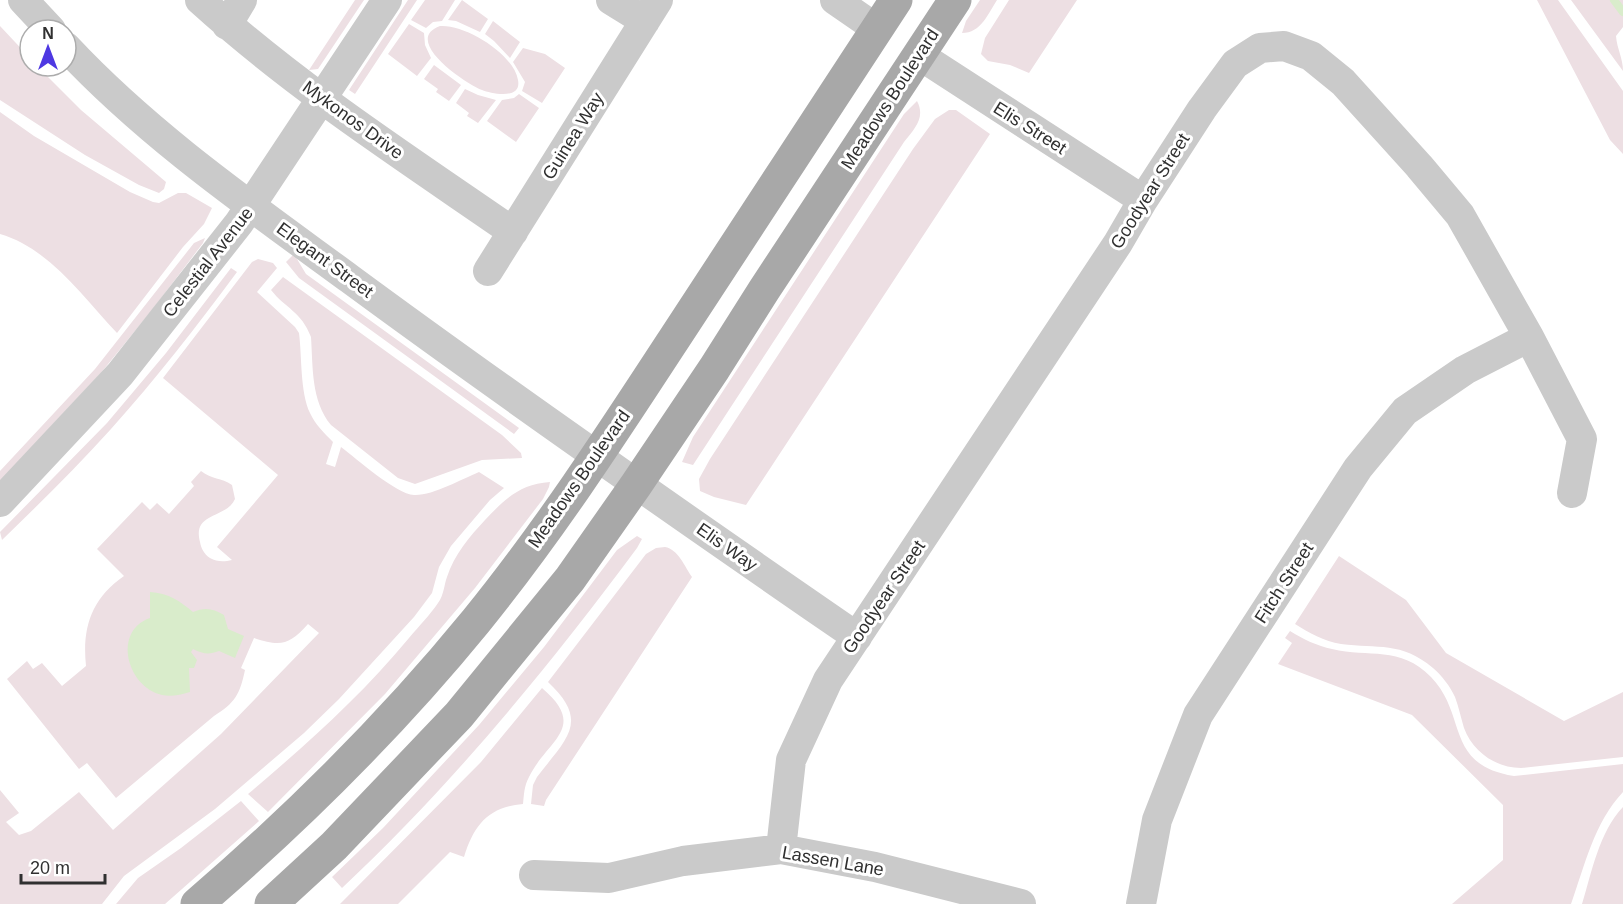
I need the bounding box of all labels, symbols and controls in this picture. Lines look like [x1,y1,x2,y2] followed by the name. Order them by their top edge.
[18,18,78,78] north arrow
[42,25,54,42] text: N
[837,25,943,173] street label: Meadows Boulevard
[299,77,407,163] street label: Mykonos Drive
[538,89,608,183] street label: Guinea Way
[990,98,1070,158] street label: Elis Street
[1107,130,1193,252] street label: Goodyear Street
[159,203,257,321] street label: Celestial Avenue
[273,218,377,302] street label: Elegant Street
[524,406,634,552] street label: Meadows Boulevard
[693,519,761,575] street label: Elis Way
[839,537,929,657] street label: Goodyear Street
[1251,539,1317,627] street label: Fitch Street
[780,842,886,880] street label: Lassen Lane
[21,847,105,885] scale bar
[30,858,70,878] text: 20 m

